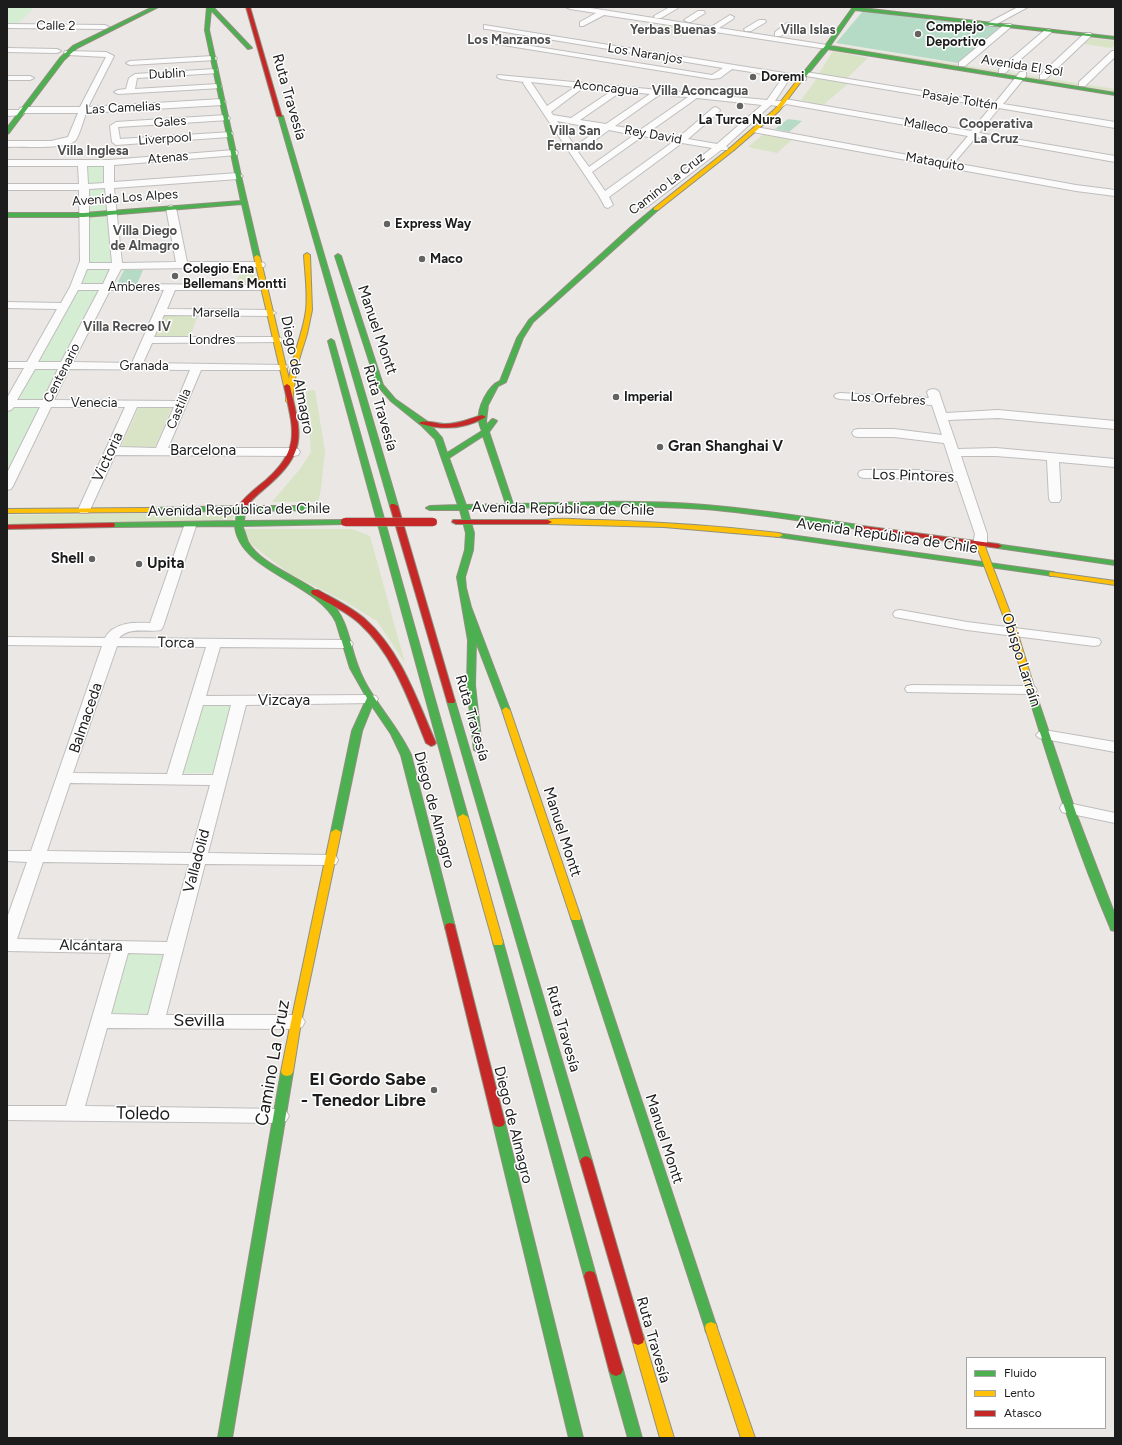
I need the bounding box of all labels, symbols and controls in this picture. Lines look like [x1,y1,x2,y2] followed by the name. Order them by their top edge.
[36,18,76,34] street label: Calle 2
[926,19,986,50] place label: Complejo Deportivo
[630,22,716,38] district label: Yerbas Buenas
[780,22,836,38] district label: Villa Islas
[913,29,923,39] marker: Complejo Deportivo
[467,32,551,48] district label: Los Manzanos
[606,40,684,68] street label: Los Naranjos
[268,52,310,142] street label: Ruta Travesía
[980,52,1064,80] street label: Avenida El Sol
[148,65,186,83] street label: Dublin
[761,69,805,85] place label: Doremi
[748,72,758,82] marker: Doremi
[573,77,639,99] street label: Aconcagua
[652,83,748,99] district label: Villa Aconcagua
[921,86,999,114] street label: Pasaje Toltén
[85,98,161,118] street label: Las Camelias
[735,101,745,111] marker: La Turca Nura
[699,112,781,128] place label: La Turca Nura
[153,113,187,131] street label: Gales
[902,114,950,138] street label: Malleco
[959,116,1033,147] district label: Cooperativa La Cruz
[623,122,683,148] street label: Rey David
[547,123,603,154] district label: Villa San Fernando
[138,129,192,149] street label: Liverpool
[57,143,129,159] district label: Villa Inglesa
[147,148,189,168] street label: Atenas
[904,149,966,175] street label: Mataquito
[626,150,708,218] street label: Camino La Cruz
[72,187,178,209] street label: Avenida Los Alpes
[395,216,471,232] place label: Express Way
[382,219,392,229] marker: Express Way
[110,223,180,254] district label: Villa Diego de Almagro
[430,251,463,267] place label: Maco
[417,254,427,264] marker: Maco
[183,261,286,292] place label: Colegio Ena Bellemans Montti
[170,271,180,281] marker: Colegio Ena Bellemans Montti
[108,279,160,295] street label: Amberes
[353,283,401,377] street label: Manuel Montt
[192,305,240,321] street label: Marsella
[277,314,317,436] street label: Diego de Almagro
[83,319,171,335] district label: Villa Recreo IV
[189,332,235,348] street label: Londres
[40,341,84,405] street label: Centenario
[119,358,169,374] street label: Granada
[359,363,401,453] street label: Ruta Travesía
[164,386,194,432] street label: Castilla
[624,389,673,405] place label: Imperial
[850,389,926,409] street label: Los Orfebres
[611,392,621,402] marker: Imperial
[71,395,117,411] street label: Venecia
[89,429,127,485] street label: Victoria
[668,438,783,456] place label: Gran Shanghai V
[170,442,236,460] street label: Barcelona
[655,442,665,452] marker: Gran Shanghai V
[872,466,954,486] street label: Los Pintores
[472,498,654,520] street label: Avenida República de Chile
[148,499,330,521] street label: Avenida República de Chile
[795,514,979,558] street label: Avenida República de Chile
[51,550,84,568] place label: Shell
[87,554,97,564] marker: Shell
[147,555,184,573] place label: Upita
[134,559,144,569] marker: Upita
[997,611,1045,709] street label: Obispo Larraín
[157,634,195,652] street label: Torca
[451,673,493,763] street label: Ruta Travesía
[66,680,106,756] street label: Balmaceda
[258,692,310,710] street label: Vizcaya
[410,750,458,870] street label: Diego de Almagro
[539,785,585,879] street label: Manuel Montt
[180,827,214,895] street label: Valladolid
[59,936,123,956] street label: Alcántara
[542,984,584,1074] street label: Ruta Travesía
[251,998,295,1128] street label: Camino La Cruz
[173,1010,225,1032] street label: Sevilla
[490,1064,536,1186] street label: Diego de Almagro
[301,1069,426,1112] place label: El Gordo Sabe - Tenedor Libre
[429,1085,439,1095] marker: El Gordo Sabe - Tenedor Libre
[641,1092,687,1186] street label: Manuel Montt
[116,1103,170,1125] street label: Toledo
[632,1295,674,1385] street label: Ruta Travesía
[966,1357,1106,1429] legend
[1004,1366,1037,1380] text: Fluido
[1004,1386,1035,1400] text: Lento
[1004,1406,1042,1420] text: Atasco

